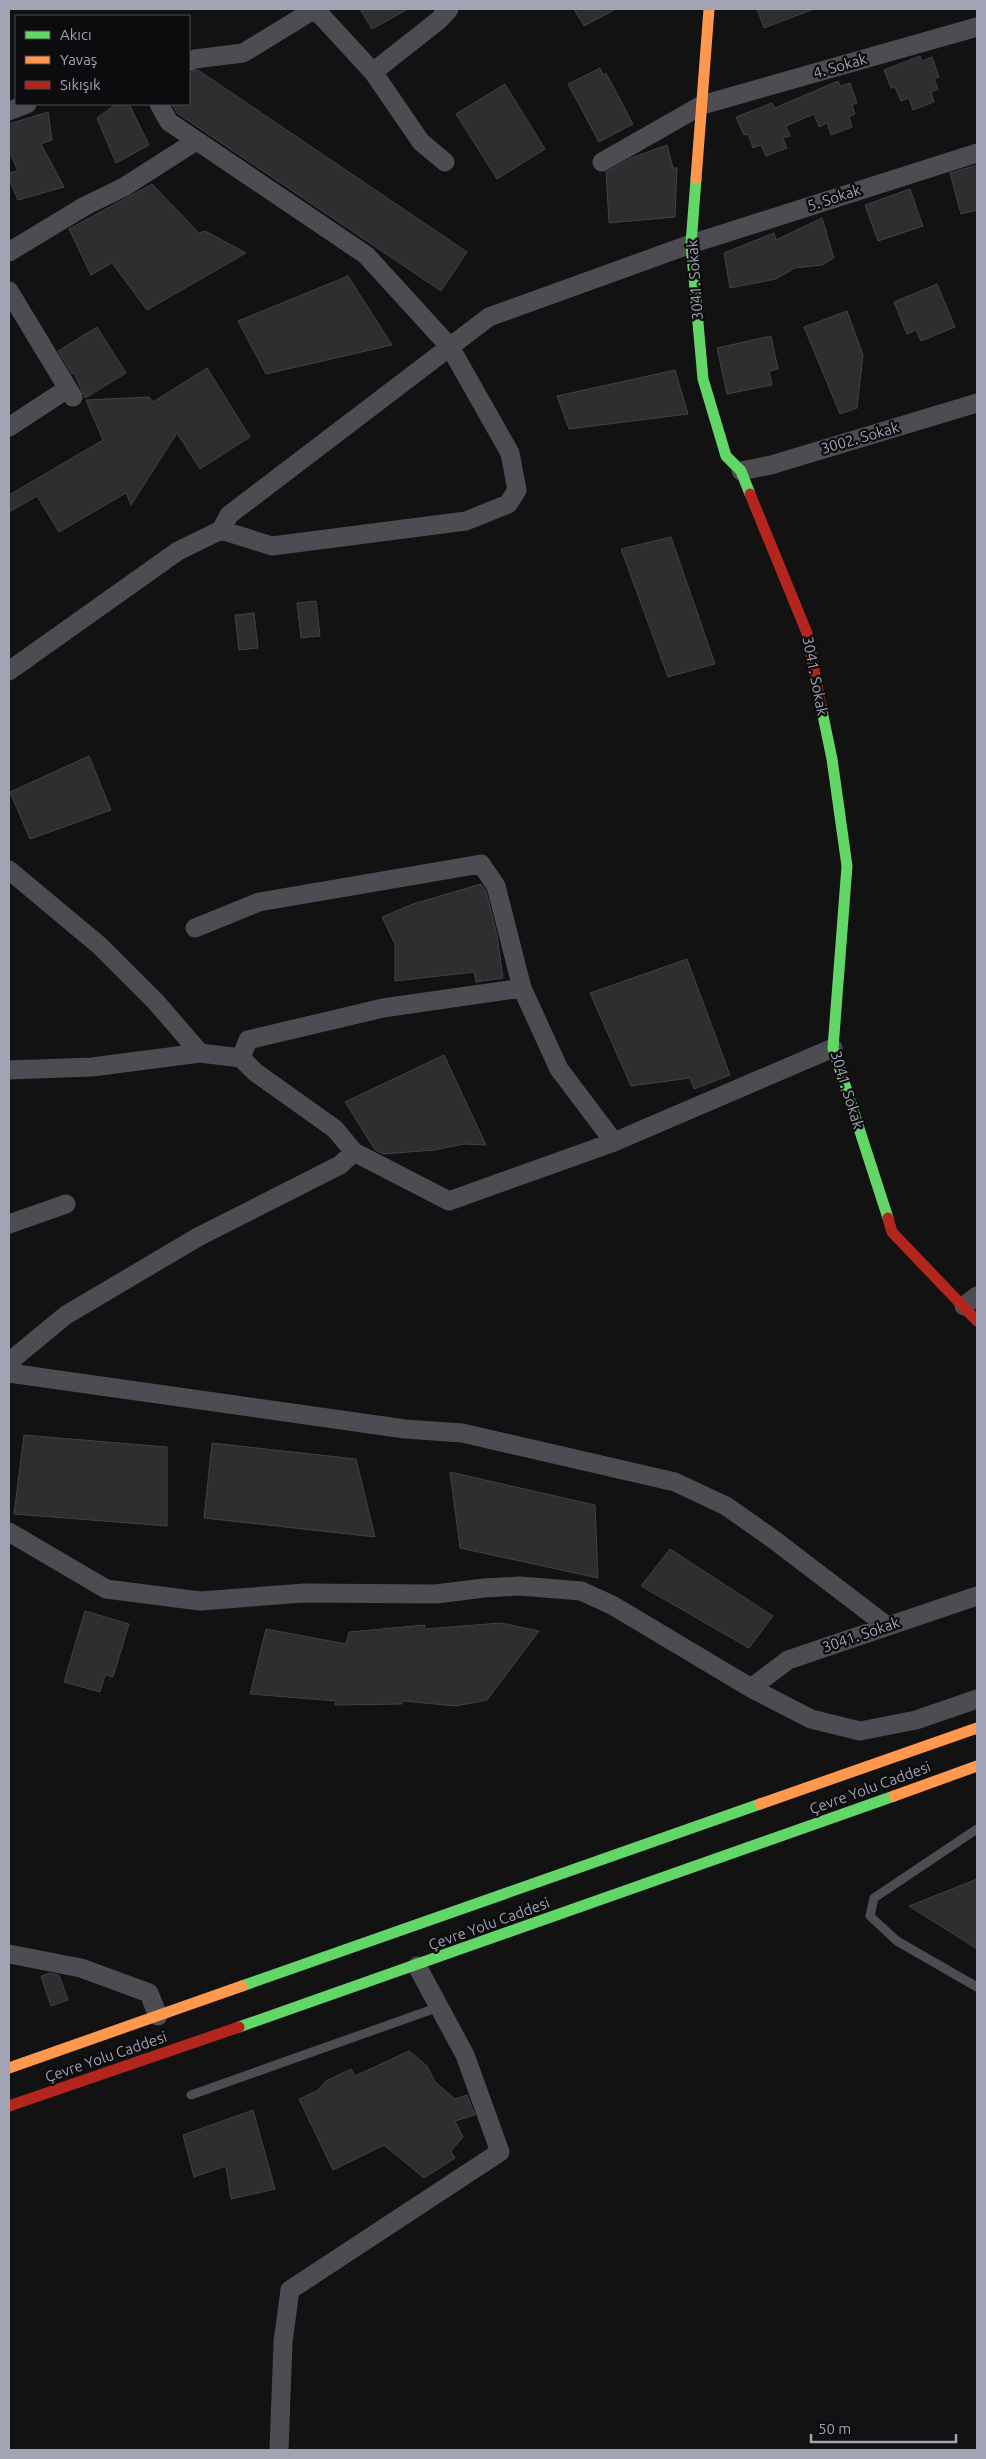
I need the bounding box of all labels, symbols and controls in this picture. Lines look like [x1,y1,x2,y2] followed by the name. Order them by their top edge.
[15,15,190,105] legend
[60,26,92,43] text: Akıcı
[811,50,869,81] street label: 4. Sokak
[60,51,97,68] text: Yavaş
[60,76,101,93] text: Sıkışık
[805,181,863,214] street label: 5. Sokak
[683,239,706,321] street label: 3041. Sokak
[819,418,901,457] street label: 3002. Sokak
[799,635,832,717] street label: 3041. Sokak
[828,1049,867,1131] street label: 3041. Sokak
[820,1613,902,1656] street label: 3041. Sokak
[807,1758,933,1817] street label: Çevre Yolu Caddesi
[426,1894,552,1953] street label: Çevre Yolu Caddesi
[43,2028,169,2085] street label: Çevre Yolu Caddesi
[811,2412,956,2444] scale bar
[818,2420,851,2437] text: 50 m

